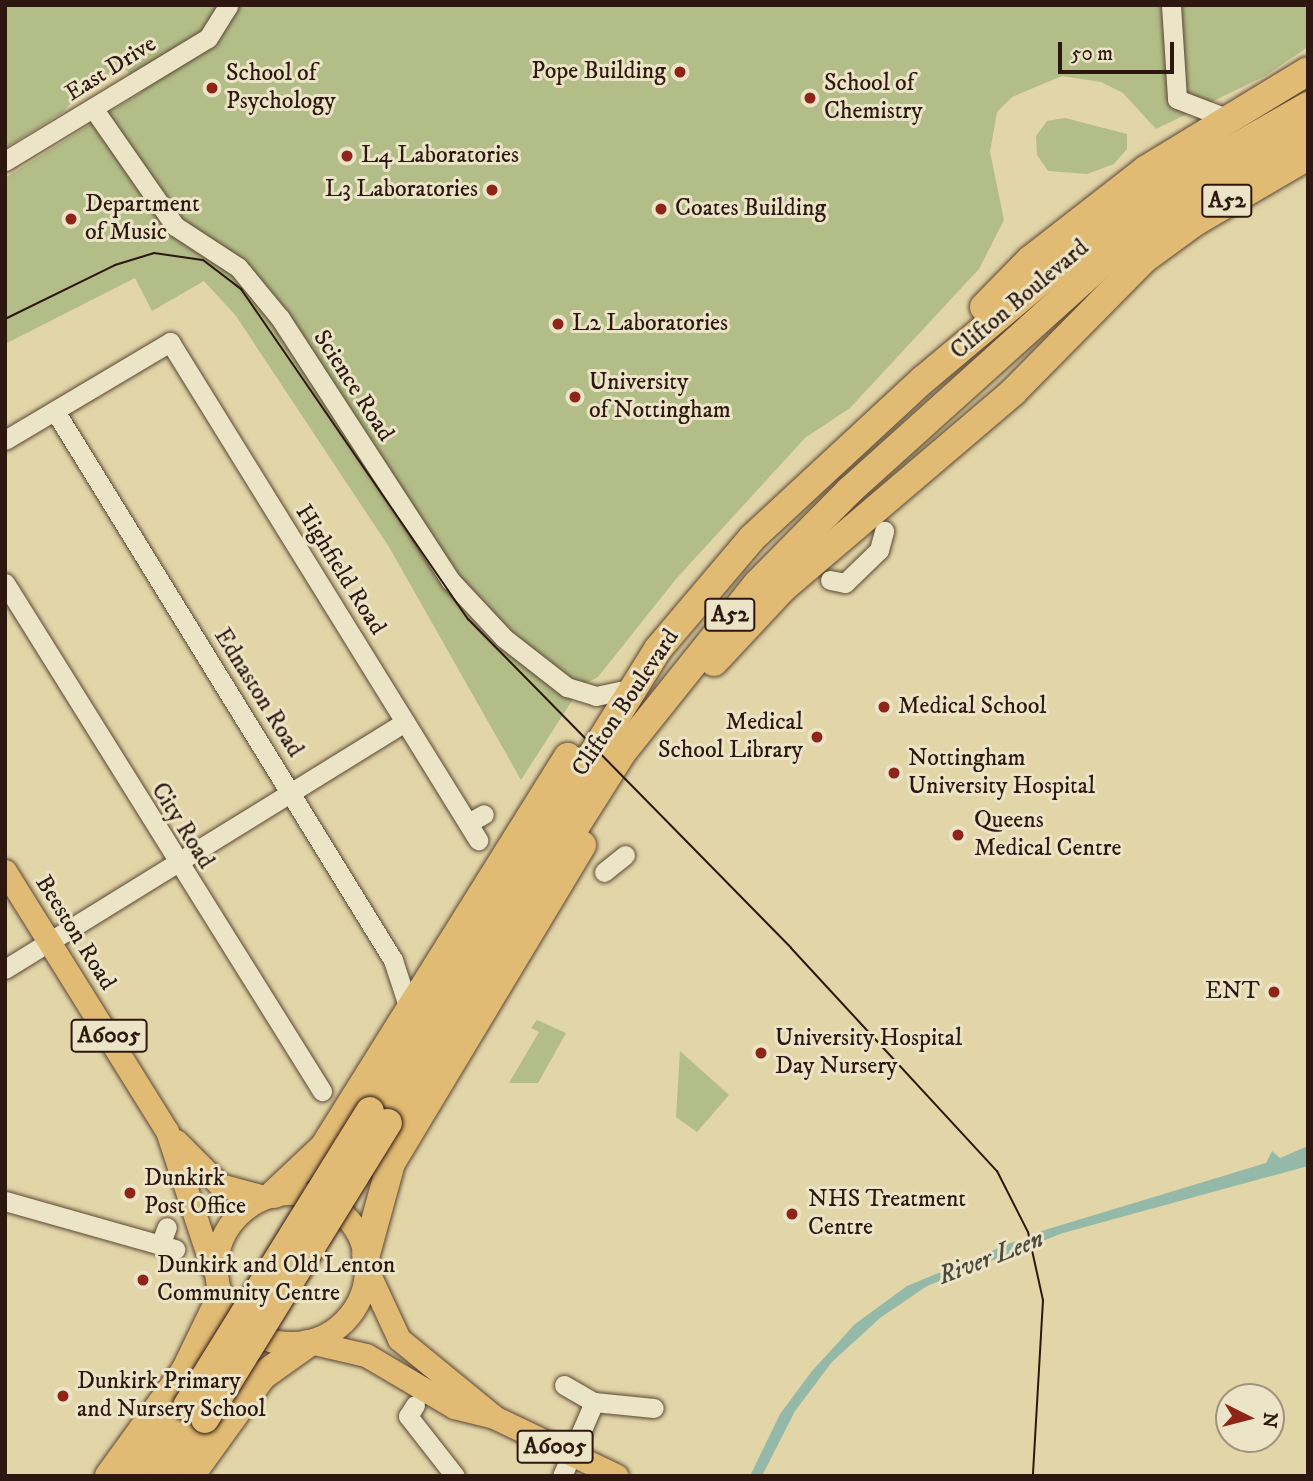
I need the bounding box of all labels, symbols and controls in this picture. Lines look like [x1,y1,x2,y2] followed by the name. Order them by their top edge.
[1061,28,1176,72] scale bar
[60,30,162,108] street label: East Drive
[1071,41,1113,67] text: 50 m
[531,58,666,86] place label: Pope Building
[226,60,336,116] place label: School of Psychology
[672,64,688,80] marker: Pope Building
[824,70,923,126] place label: School of Chemistry
[204,80,220,96] marker: School of Psychology
[802,90,818,106] marker: School of Chemistry
[361,142,519,170] place label: L4 Laboratories
[339,148,355,164] marker: L4 Laboratories
[325,176,478,204] place label: L3 Laboratories
[484,182,500,198] marker: L3 Laboratories
[1201,182,1253,220] road number: A52
[85,191,200,247] place label: Department of Music
[675,195,826,223] place label: Coates Building
[653,201,669,217] marker: Coates Building
[63,211,79,227] marker: Department of Music
[945,234,1095,366] street label: Clifton Boulevard
[572,310,728,338] place label: L2 Laboratories
[550,316,566,332] marker: L2 Laboratories
[306,325,400,447] street label: Science Road
[589,369,731,425] place label: University of Nottingham
[567,389,583,405] marker: University of Nottingham
[289,500,391,640] street label: Highfield Road
[704,596,756,635] road number: A52
[207,623,309,763] street label: Ednaston Road
[566,624,686,782] street label: Clifton Boulevard
[898,693,1046,721] place label: Medical School
[876,699,892,715] marker: Medical School
[658,709,803,765] place label: Medical School Library
[809,729,825,745] marker: Medical School Library
[908,745,1095,801] place label: Nottingham University Hospital
[886,765,902,781] marker: Nottingham University Hospital
[144,778,220,874] street label: City Road
[974,807,1121,863] place label: Queens Medical Centre
[948,825,968,845] marker: Queens Medical Centre
[28,870,122,996] street label: Beeston Road
[1205,978,1260,1006] place label: ENT
[1266,984,1282,1000] marker: ENT
[70,1016,148,1056] road number: A6005
[775,1025,962,1081] place label: University Hospital Day Nursery
[753,1045,769,1061] marker: University Hospital Day Nursery
[144,1165,246,1221] place label: Dunkirk Post Office
[122,1185,138,1201] marker: Dunkirk Post Office
[808,1186,966,1242] place label: NHS Treatment Centre
[782,1204,802,1224] marker: NHS Treatment Centre
[934,1224,1048,1292] water label: River Leen
[157,1252,395,1308] place label: Dunkirk and Old Lenton Community Centre
[135,1272,151,1288] marker: Dunkirk and Old Lenton Community Centre
[77,1368,266,1424] place label: Dunkirk Primary and Nursery School
[1215,1383,1285,1453] north arrow
[55,1388,71,1404] marker: Dunkirk Primary and Nursery School
[1257,1411,1282,1429] text: N
[516,1428,594,1466] road number: A6005

